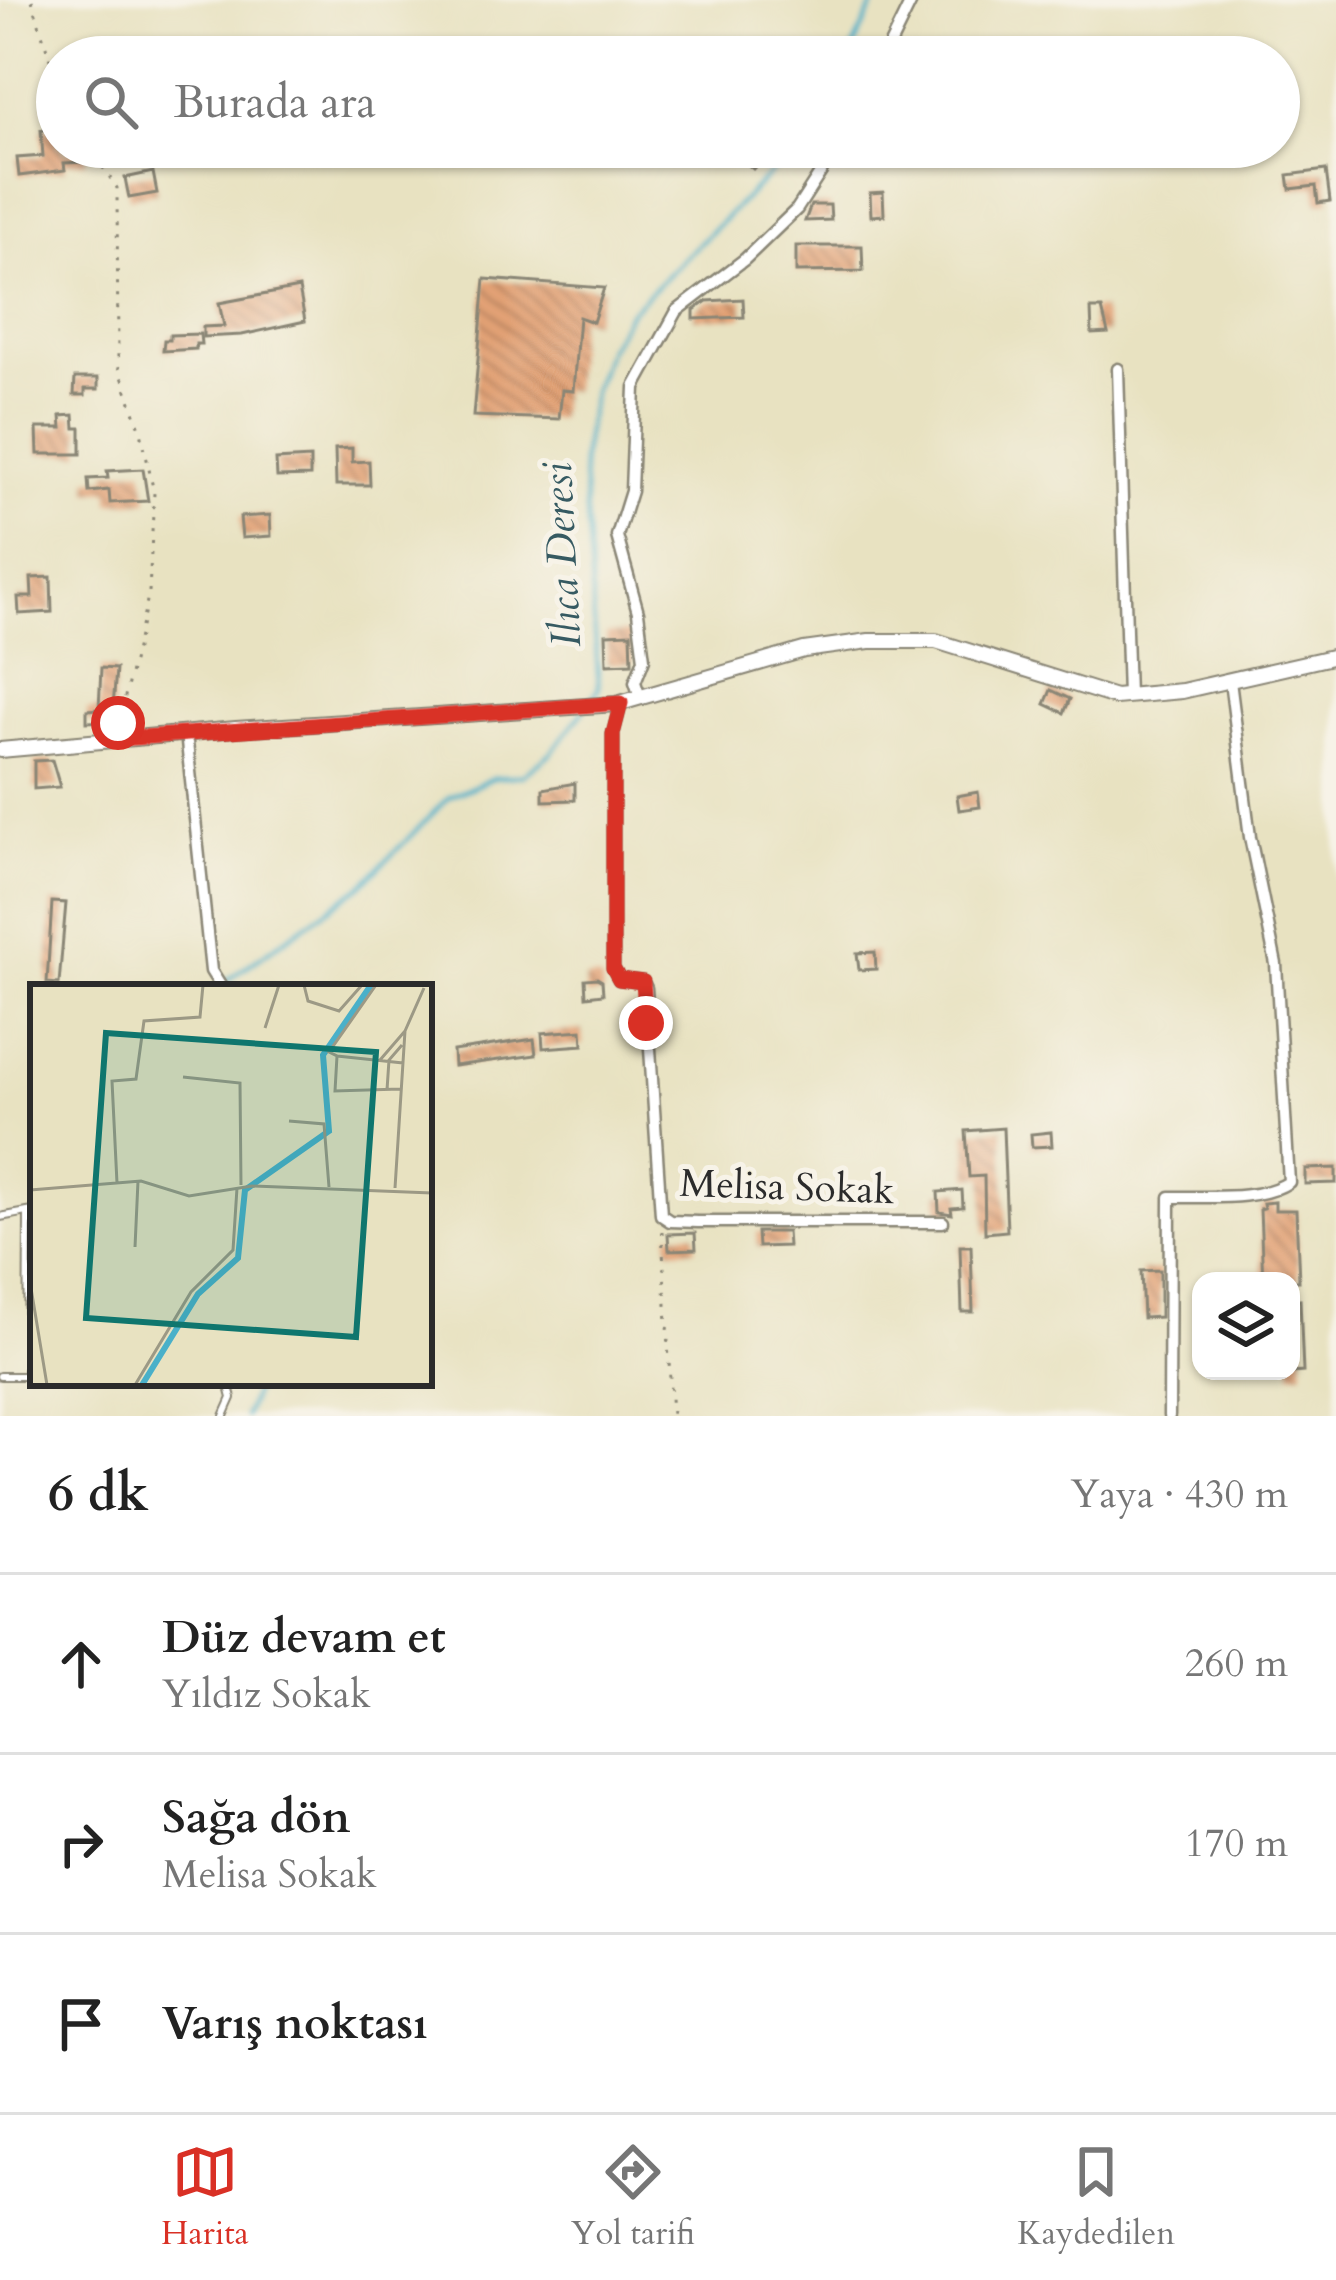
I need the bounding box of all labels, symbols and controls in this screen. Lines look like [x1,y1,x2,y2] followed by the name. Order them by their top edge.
[36,36,1300,168] search box
[78,69,144,135] icon: search
[174,72,376,133] text: Burada ara
[529,460,595,649] water label: Ilıca Deresi
[91,696,145,750] route start
[30,984,432,1386] inset map
[619,996,673,1050] route end
[679,1157,895,1217] street label: Melisa Sokak
[1192,1272,1300,1380] map controls
[1192,1272,1300,1380] button: layers
[48,1459,149,1529] text: 6 dk
[1070,1468,1288,1521] text: Yaya · 430 m
[162,1607,446,1668] text: Düz devam et
[48,1631,114,1697] icon: ahead
[1185,1637,1288,1690] text: 260 m
[162,1668,371,1721] text: Yıldız Sokak
[162,1787,350,1848] text: Sağa dön
[48,1811,114,1877] icon: right
[1185,1817,1288,1870] text: 170 m
[162,1848,377,1901] text: Melisa Sokak
[48,1991,114,2057] icon: arrive
[162,1993,428,2054] text: Varış noktası
[161,2139,249,2256] tab: Harita
[571,2139,695,2256] tab: Yol tarifi
[1017,2139,1175,2256] tab: Kaydedilen

